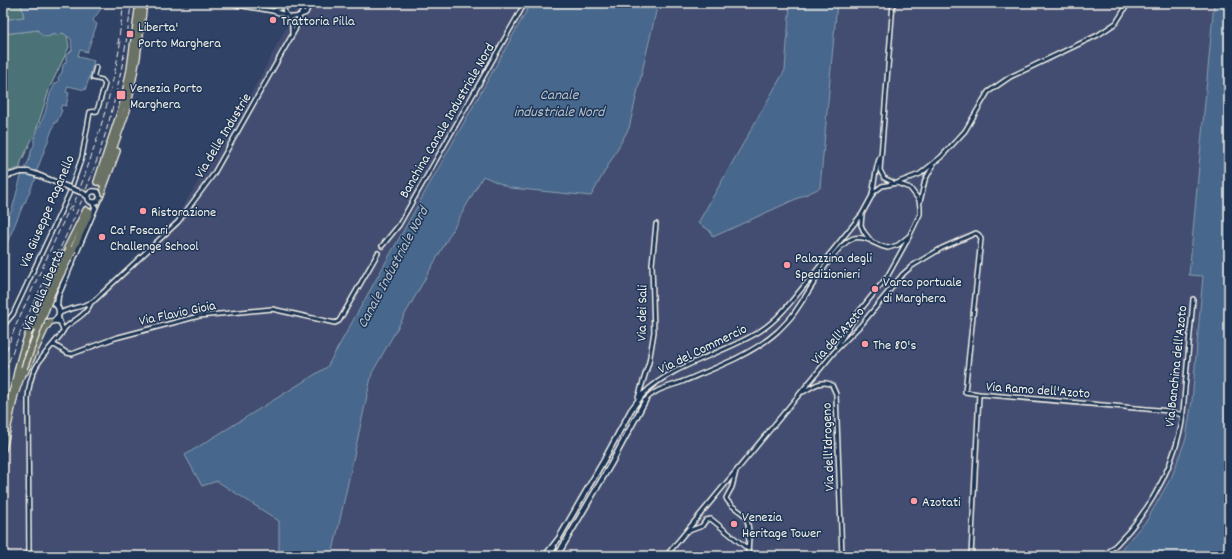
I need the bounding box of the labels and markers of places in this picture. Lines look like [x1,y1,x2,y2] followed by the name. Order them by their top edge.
[281,12,355,32] place label: Trattoria Pilla
[268,15,278,25] marker: Trattoria Pilla
[138,18,221,54] place label: Liberta' Porto Marghera
[125,29,135,39] marker: Liberta' Porto Marghera
[130,79,202,115] place label: Venezia Porto Marghera
[115,89,127,101] marker: Venezia Porto Marghera
[151,203,216,223] place label: Ristorazione
[138,206,148,216] marker: Ristorazione
[110,221,199,257] place label: Ca' Foscari Challenge School
[97,232,107,242] marker: Ca' Foscari Challenge School
[795,249,872,285] place label: Palazzina degli Spedizionieri
[782,260,792,270] marker: Palazzina degli Spedizionieri
[883,273,962,309] place label: Varco portuale di Marghera
[870,284,880,294] marker: Varco portuale di Marghera
[873,336,916,356] place label: The 80's
[860,339,870,349] marker: The 80's
[922,493,961,513] place label: Azotati
[909,496,919,506] marker: Azotati
[742,508,822,544] place label: Venezia Heritage Tower
[729,519,739,529] marker: Venezia Heritage Tower

